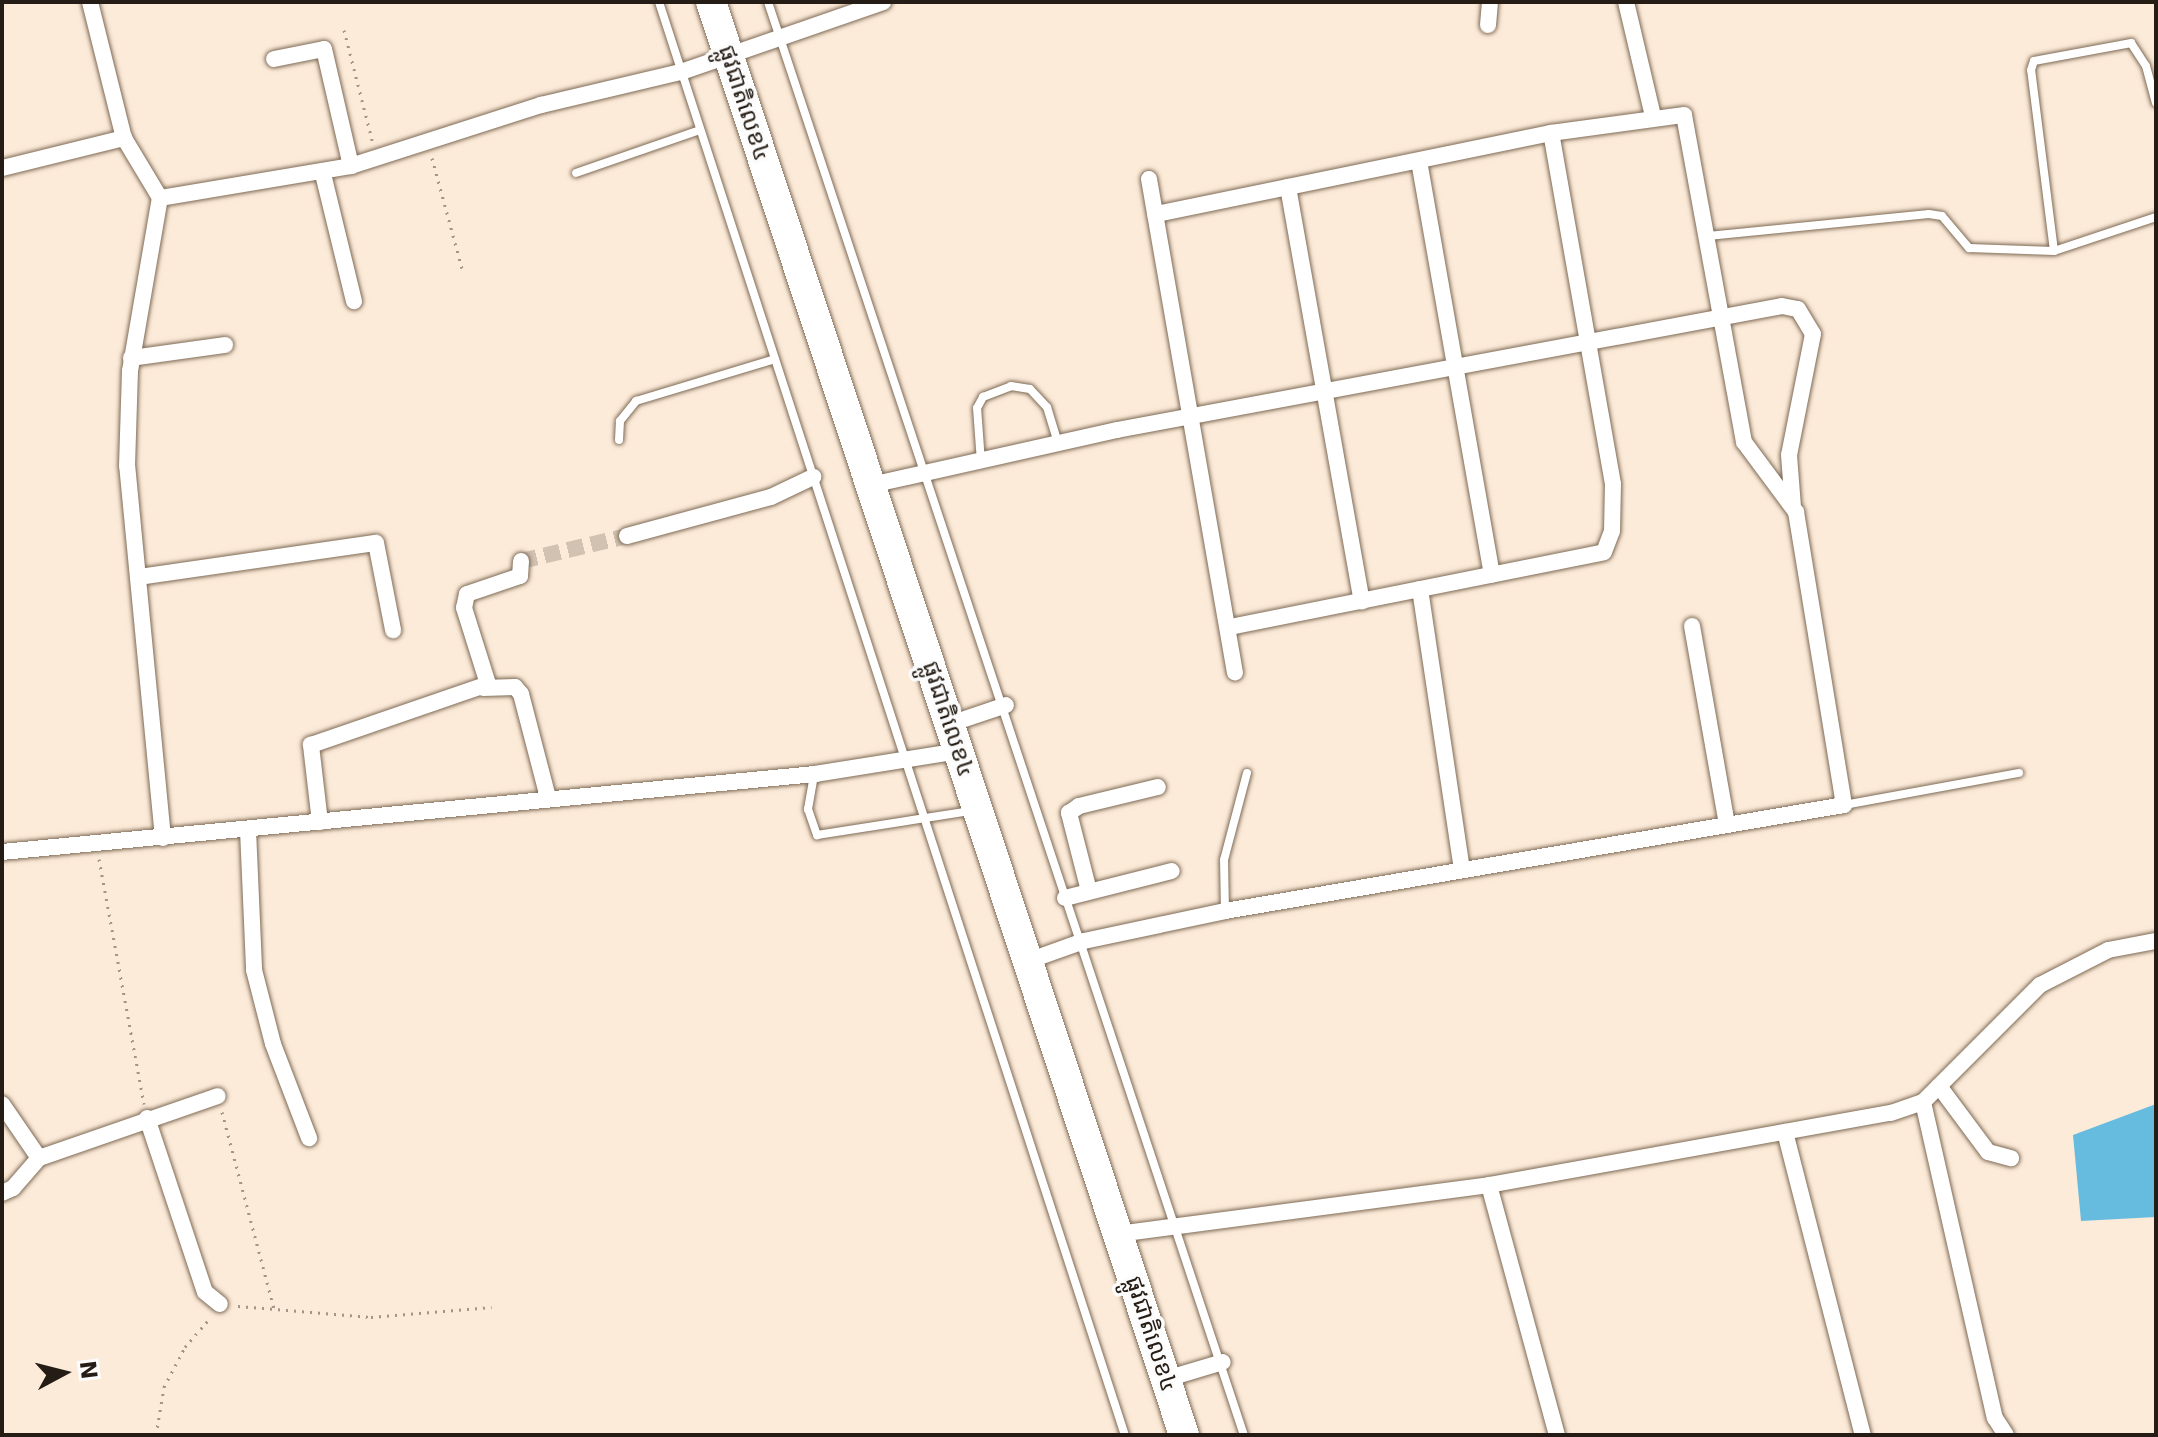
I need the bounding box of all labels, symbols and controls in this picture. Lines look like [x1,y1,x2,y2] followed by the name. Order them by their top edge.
[712,41,776,165] street label: ផ្លូវជាតិលេខ៤
[916,657,980,781] street label: ផ្លូវជាតិលេខ៤
[1119,1272,1183,1396] street label: ផ្លូវជាតិលេខ៤
[24,1333,104,1413] north arrow
[75,1359,102,1381] text: N

